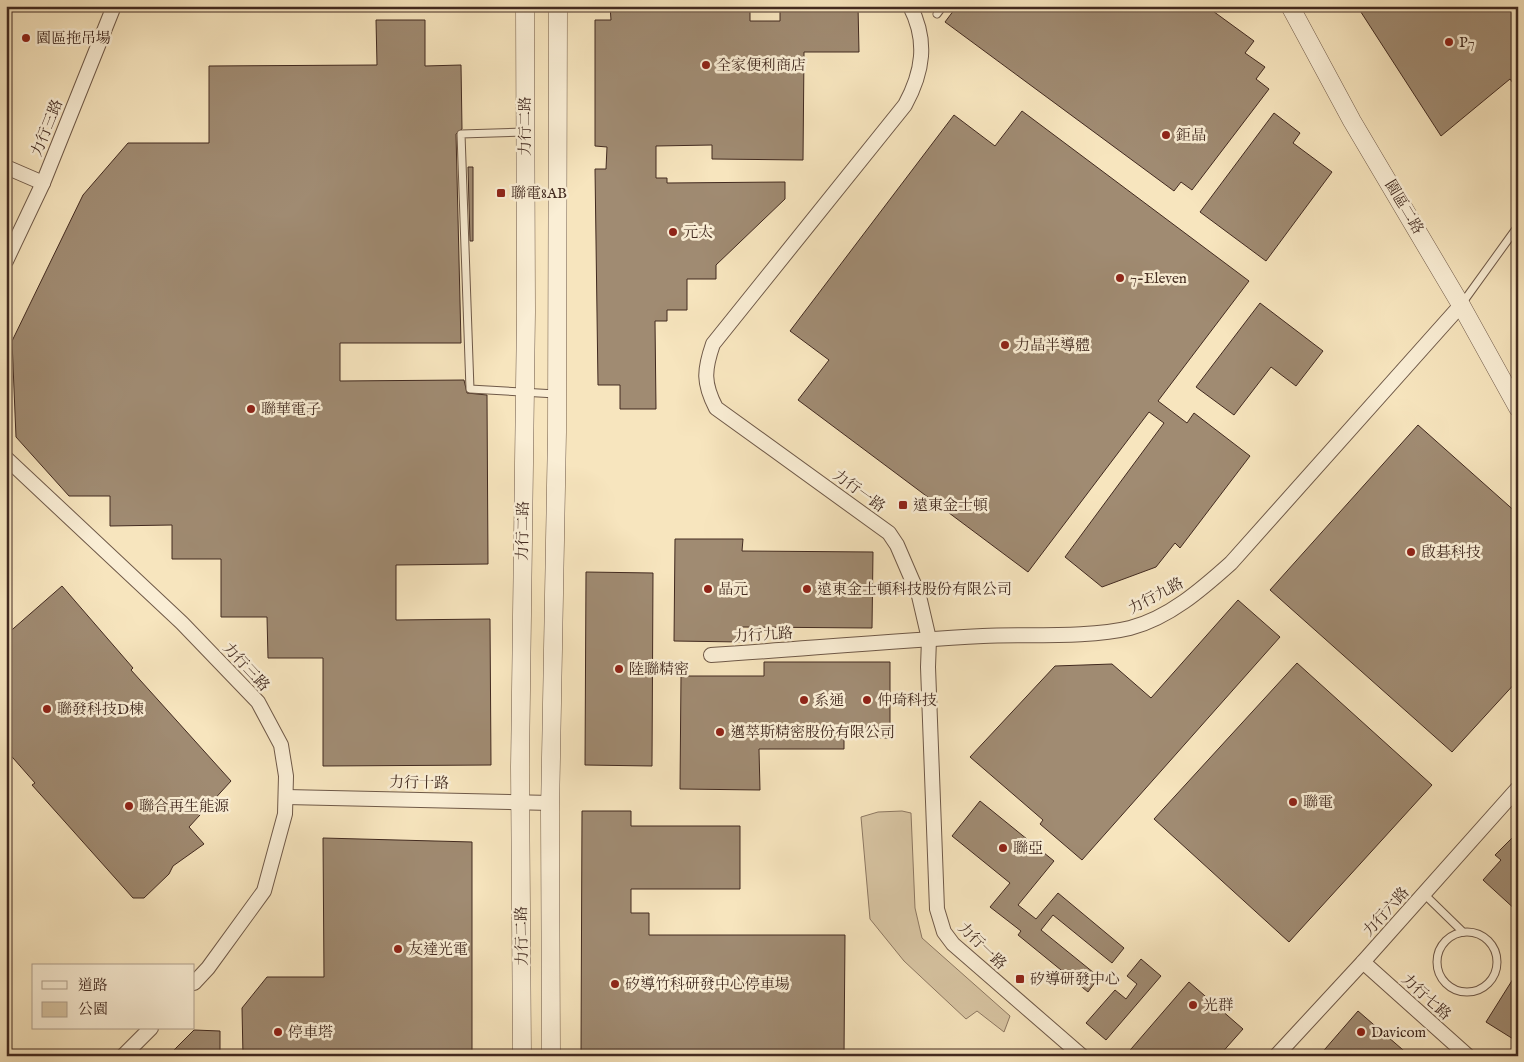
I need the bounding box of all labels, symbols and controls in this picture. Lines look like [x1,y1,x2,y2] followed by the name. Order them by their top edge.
[36,29,111,48] place label: 園區拖吊場
[20,32,32,44] marker: 園區拖吊場
[1459,33,1475,52] place label: P7
[1443,36,1455,48] marker: P7
[716,56,806,75] place label: 全家便利商店
[700,59,712,71] marker: 全家便利商店
[516,96,535,156] street label: 力行二路
[27,97,67,159] street label: 力行三路
[1176,126,1206,145] place label: 鉅晶
[1160,129,1172,141] marker: 鉅晶
[1380,176,1428,238] street label: 園區二路
[511,184,567,203] place label: 聯電8AB
[495,187,507,199] marker: 聯電8AB
[683,223,713,242] place label: 元太
[667,226,679,238] marker: 元太
[1130,269,1187,288] place label: 7-Eleven
[1114,272,1126,284] marker: 7-Eleven
[1015,336,1090,355] place label: 力晶半導體
[999,339,1011,351] marker: 力晶半導體
[261,400,321,419] place label: 聯華電子
[245,403,257,415] marker: 聯華電子
[829,466,889,516] street label: 力行一路
[913,496,988,515] place label: 遠東金士頓
[897,499,909,511] marker: 遠東金士頓
[513,501,533,561] street label: 力行二路
[1421,543,1481,562] place label: 啟碁科技
[1405,546,1417,558] marker: 啟碁科技
[1125,574,1187,618] street label: 力行九路
[718,580,748,599] place label: 晶元
[817,580,1012,599] place label: 遠東金士頓科技股份有限公司
[702,583,714,595] marker: 晶元
[801,583,813,595] marker: 遠東金士頓科技股份有限公司
[732,623,794,647] street label: 力行九路
[219,639,273,695] street label: 力行三路
[629,660,689,679] place label: 陸聯精密
[613,663,625,675] marker: 陸聯精密
[814,691,844,710] place label: 系通
[877,691,937,710] place label: 仲琦科技
[798,694,810,706] marker: 系通
[861,694,873,706] marker: 仲琦科技
[57,700,144,719] place label: 聯發科技D棟
[41,703,53,715] marker: 聯發科技D棟
[730,723,895,742] place label: 邁萃斯精密股份有限公司
[714,726,726,738] marker: 邁萃斯精密股份有限公司
[389,773,449,793] street label: 力行十路
[1303,793,1333,812] place label: 聯電
[1287,796,1299,808] marker: 聯電
[139,797,229,816] place label: 聯合再生能源
[123,800,135,812] marker: 聯合再生能源
[1013,839,1043,858] place label: 聯亞
[997,842,1009,854] marker: 聯亞
[1359,883,1413,941] street label: 力行六路
[512,906,532,966] street label: 力行二路
[954,918,1010,974] street label: 力行一路
[408,940,468,959] place label: 友達光電
[392,943,404,955] marker: 友達光電
[32,964,195,1030] legend
[1030,970,1120,989] place label: 矽導研發中心
[1397,970,1455,1024] street label: 力行七路
[1014,973,1026,985] marker: 矽導研發中心
[625,975,790,994] place label: 矽導竹科研發中心停車場
[78,976,108,995] text: 道路
[609,978,621,990] marker: 矽導竹科研發中心停車場
[1203,996,1233,1015] place label: 光群
[1187,999,1199,1011] marker: 光群
[78,1000,108,1019] text: 公園
[288,1023,333,1042] place label: 停車塔
[1371,1023,1426,1042] place label: Davicom
[272,1026,284,1038] marker: 停車塔
[1355,1026,1367,1038] marker: Davicom

